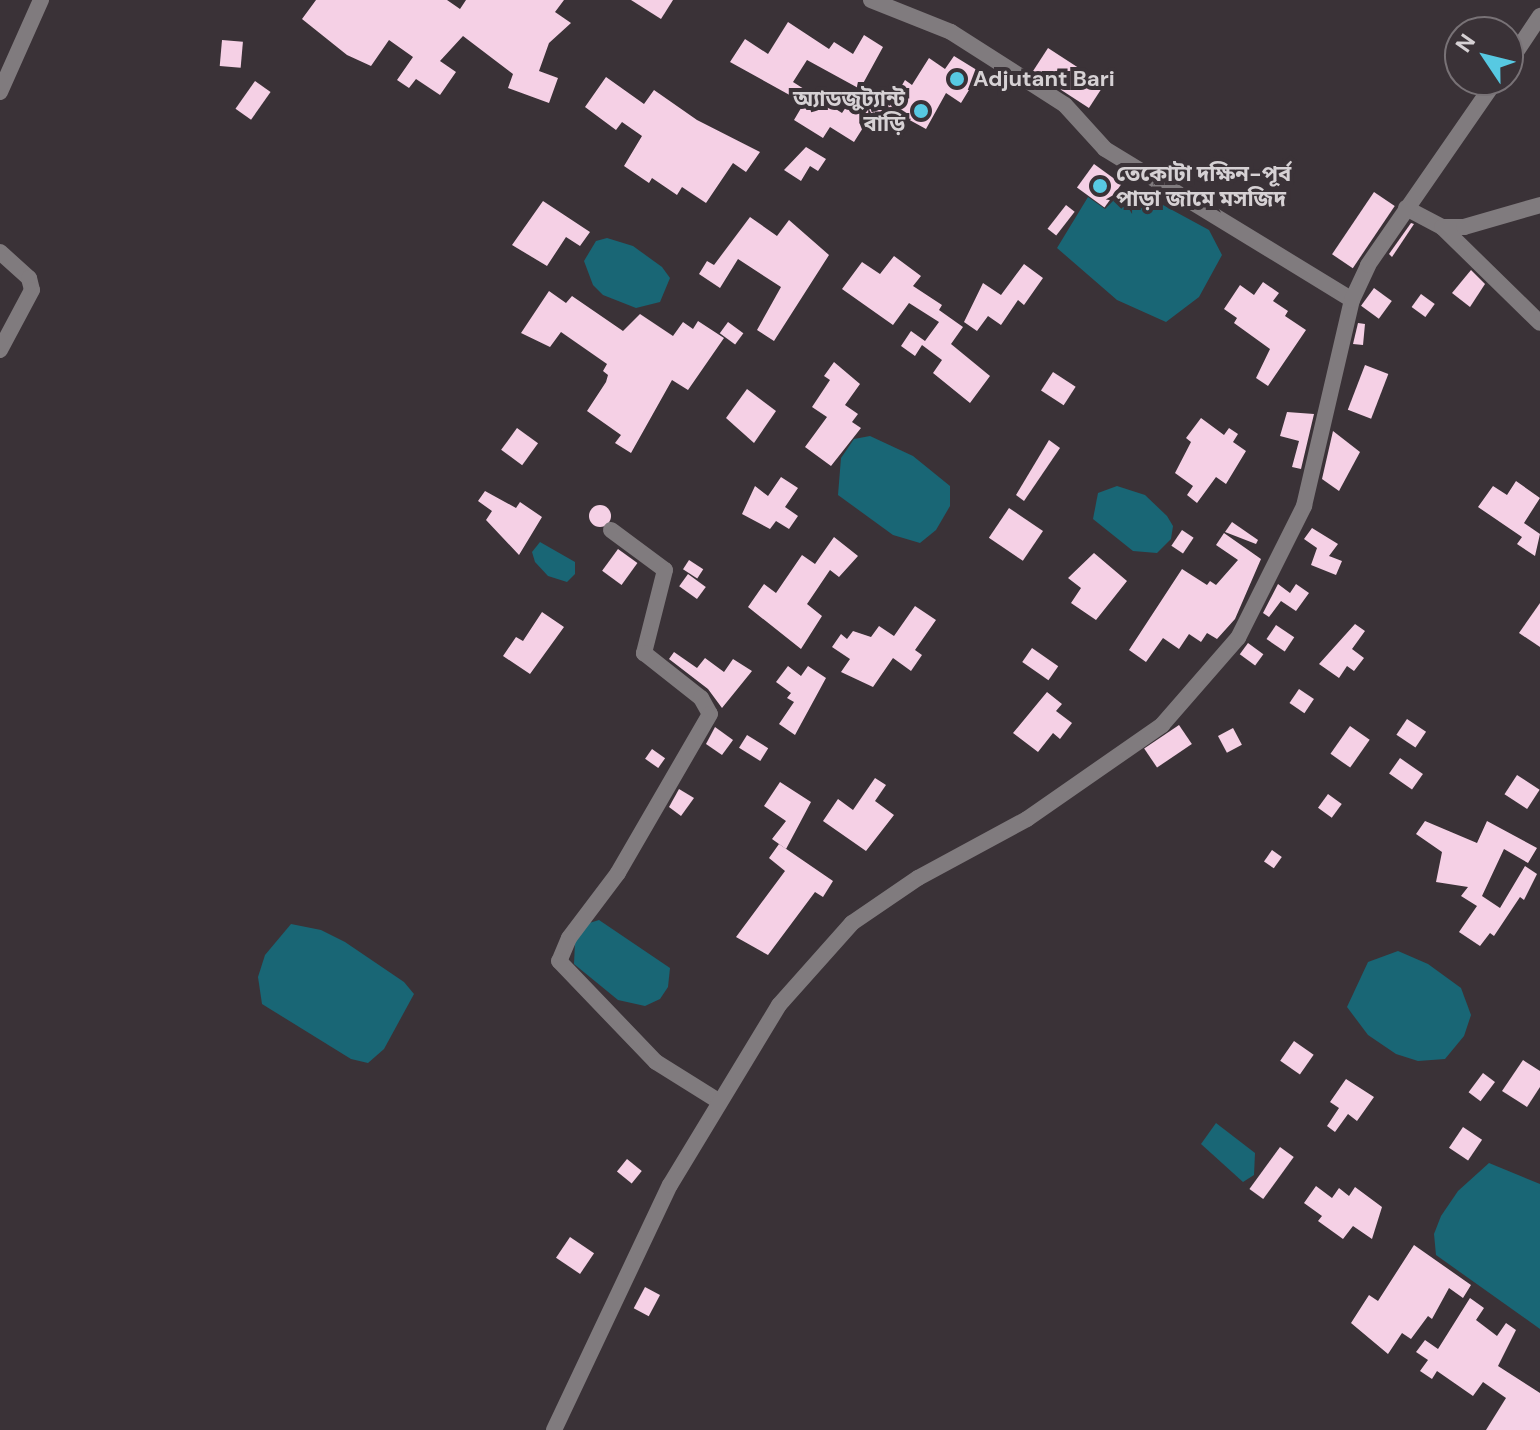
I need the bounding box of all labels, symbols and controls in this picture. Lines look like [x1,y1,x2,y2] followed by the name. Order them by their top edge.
[1444,16,1524,96] north arrow
[1449,28,1482,58] text: N
[973,66,1115,92] place label: Adjutant Bari
[948,70,966,88] marker: Adjutant Bari
[793,85,905,136] place label: অ্যাডজুট্যান্ট বাড়ি
[912,102,930,120] marker: অ্যাডজুট্যান্ট বাড়ি
[1116,160,1291,212] place label: তেকোটা দক্ষিন-পূর্ব পাড়া জামে মসজিদ
[1091,177,1109,195] marker: তেকোটা দক্ষিন-পূর্ব পাড়া জামে মসজিদ

